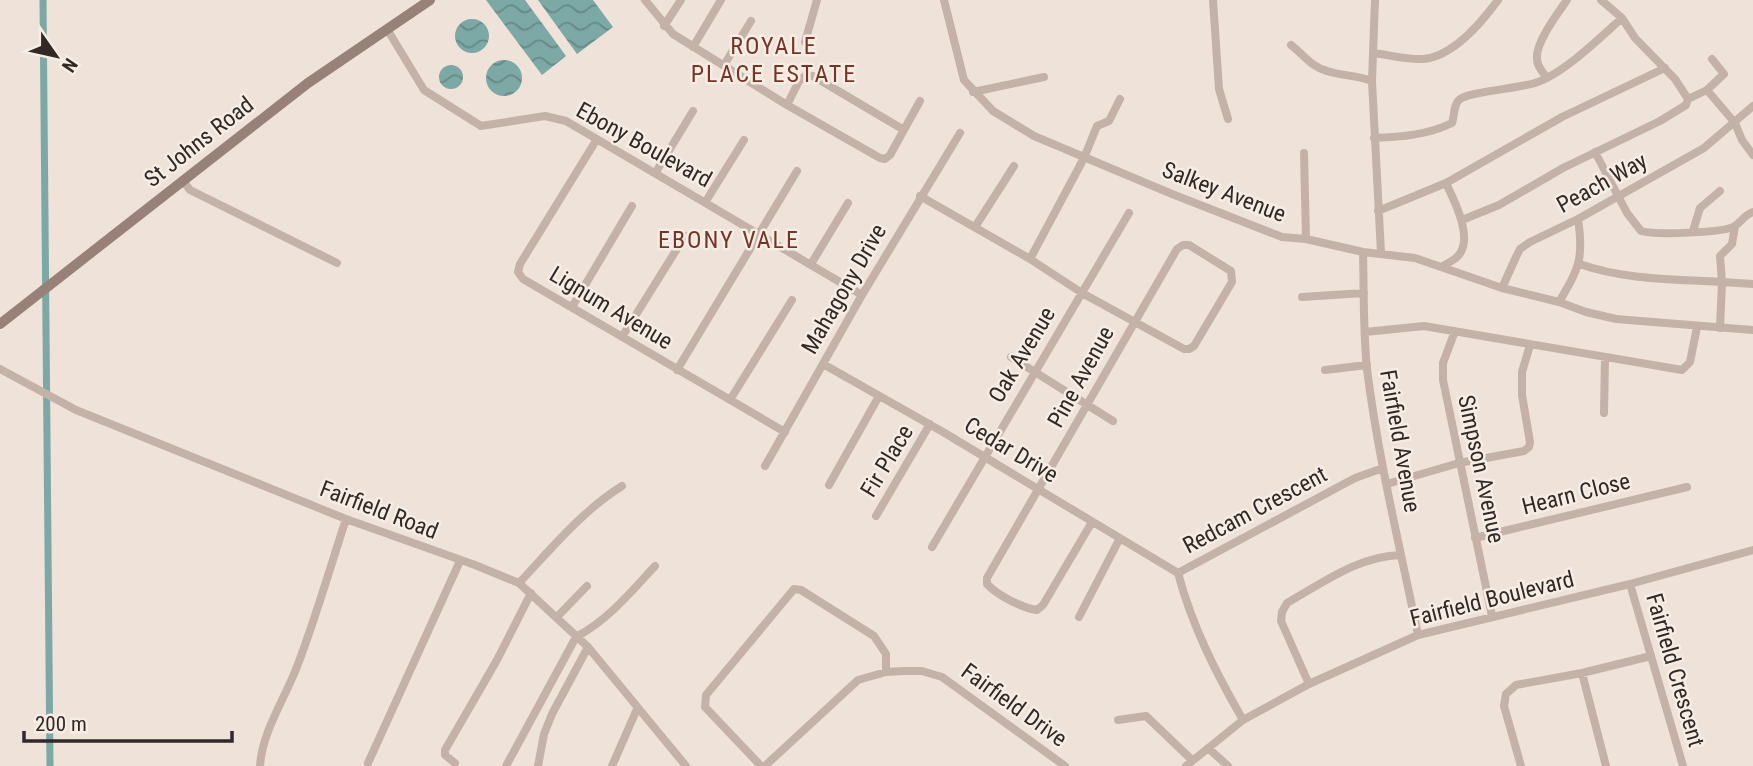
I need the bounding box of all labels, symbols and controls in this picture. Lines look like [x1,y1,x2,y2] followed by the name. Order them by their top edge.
[21,21,91,91] north arrow
[691,32,857,88] district label: ROYALE PLACE ESTATE
[57,54,82,76] text: N
[139,91,259,193] street label: St Johns Road
[572,97,716,193] street label: Ebony Boulevard
[1552,147,1652,219] street label: Peach Way
[1158,156,1290,228] street label: Salkey Avenue
[796,219,892,359] street label: Mahagony Drive
[658,226,800,254] district label: EBONY VALE
[545,261,677,355] street label: Lignum Avenue
[983,302,1061,408] street label: Oak Avenue
[1042,322,1120,432] street label: Pine Avenue
[1374,368,1426,514] street label: Fairfield Avenue
[1452,393,1510,545] street label: Simpson Avenue
[959,412,1063,488] street label: Cedar Drive
[855,420,919,502] street label: Fir Place
[1178,461,1332,559] street label: Redcam Crescent
[1519,468,1633,520] street label: Hearn Close
[316,475,442,545] street label: Fairfield Road
[1407,566,1577,632] street label: Fairfield Boulevard
[1640,590,1710,750] street label: Fairfield Crescent
[956,658,1072,752] street label: Fairfield Drive
[24,700,233,744] scale bar
[35,712,87,736] text: 200 m

